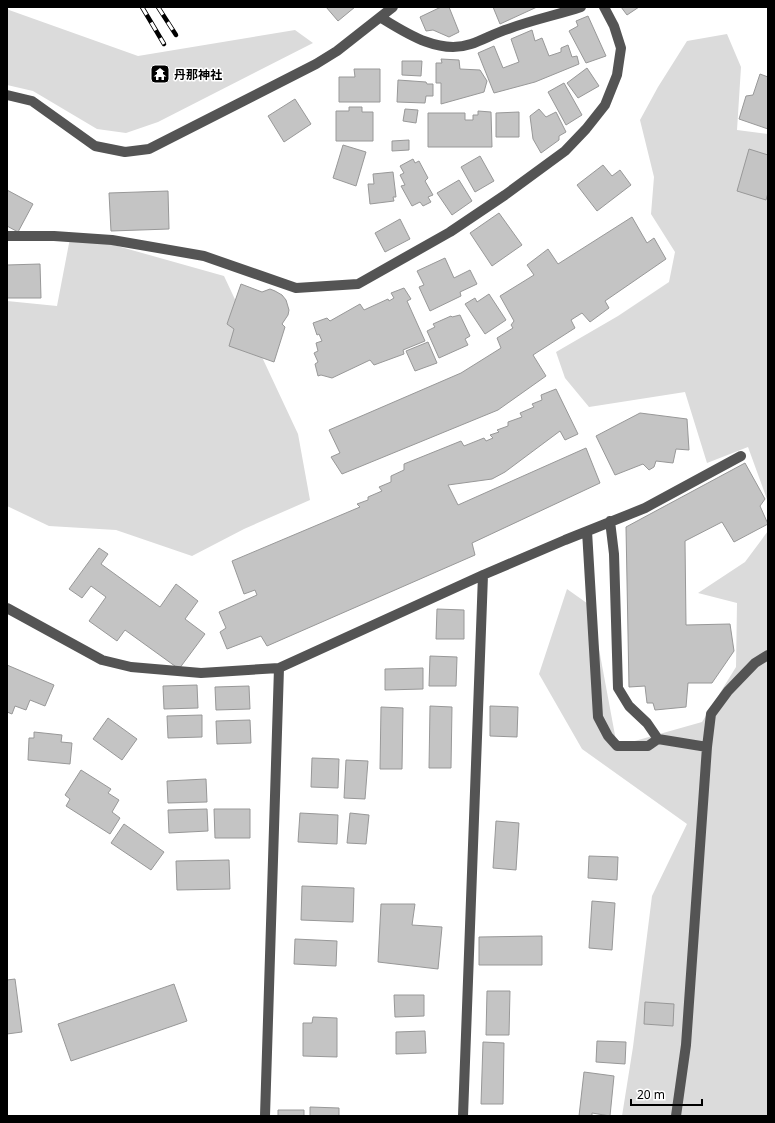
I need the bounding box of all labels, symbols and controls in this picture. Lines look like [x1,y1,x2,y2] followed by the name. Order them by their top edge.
[149,63,171,85] temple icon: 丹那神社
[174,66,222,83] place label: 丹那神社
[631,1081,702,1107] scale bar
[637,1086,665,1103] text: 20 m

